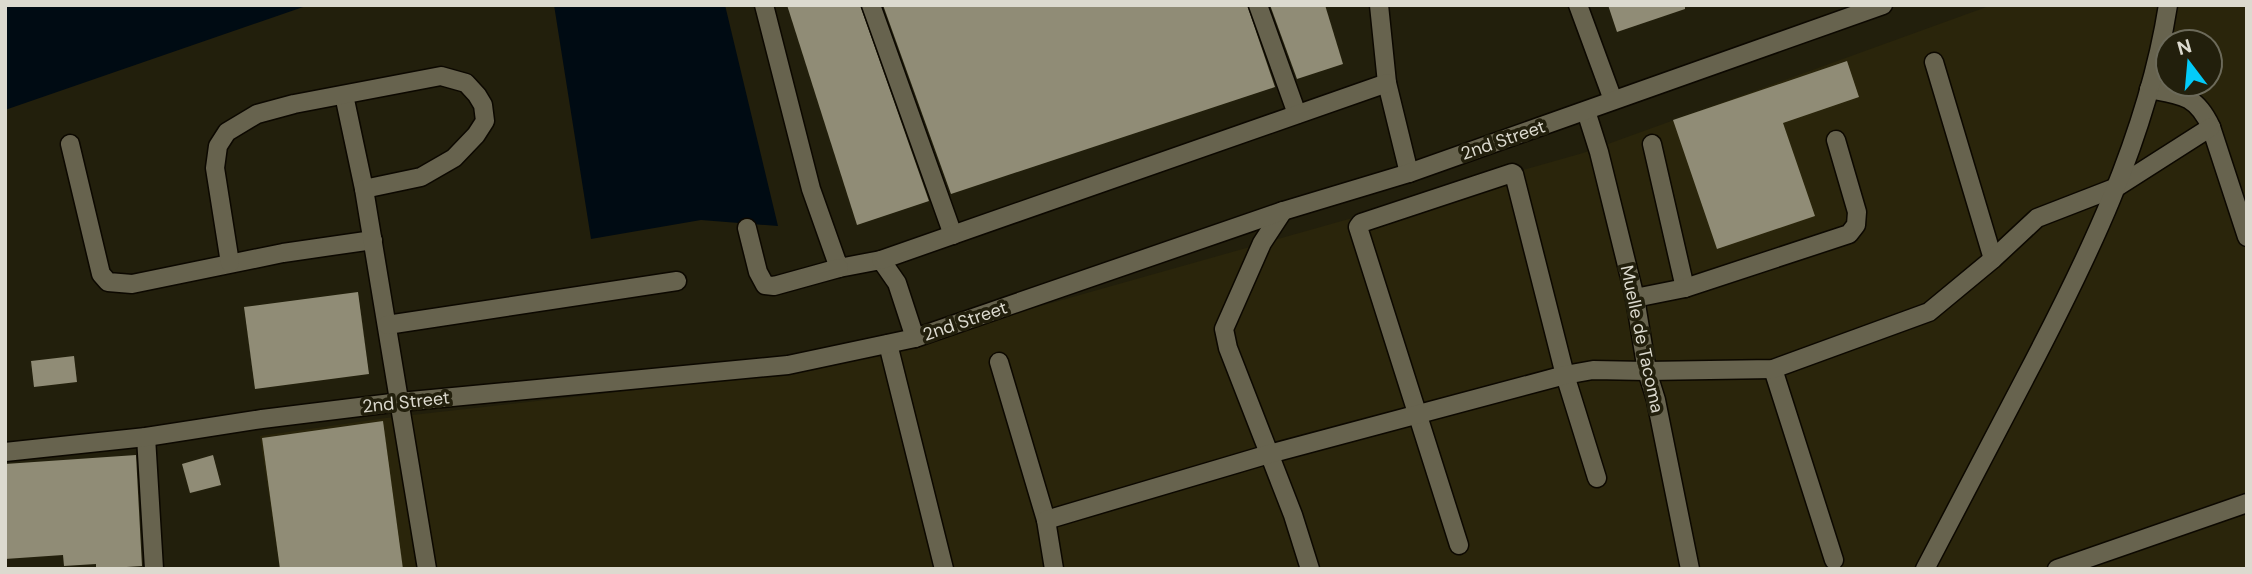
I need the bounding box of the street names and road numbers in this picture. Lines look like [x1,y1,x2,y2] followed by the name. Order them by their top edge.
[1458,114,1548,166] street label: 2nd Street
[1615,263,1669,415] street label: Muelle de Tacoma
[920,295,1010,347] street label: 2nd Street
[361,385,451,419] street label: 2nd Street

